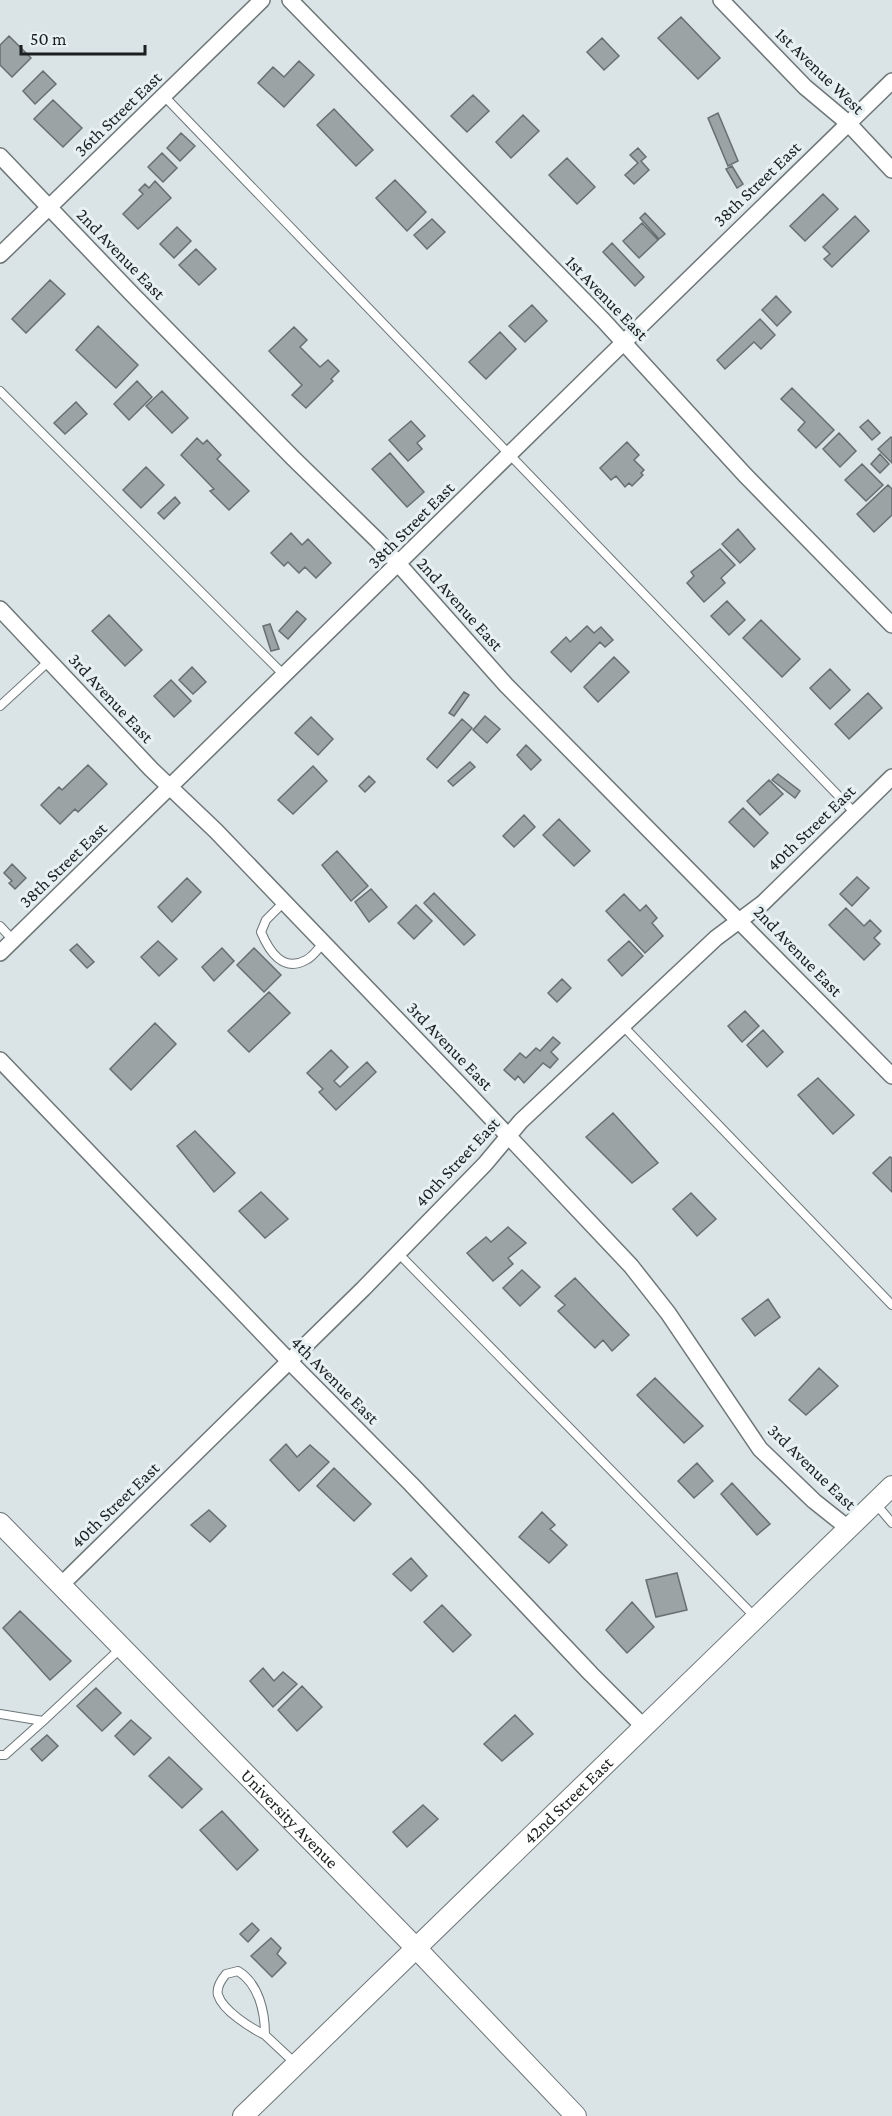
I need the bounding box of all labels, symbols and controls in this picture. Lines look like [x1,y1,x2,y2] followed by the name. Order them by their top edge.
[21,18,146,56] scale bar
[772,24,869,119] street label: 1st Avenue West
[30,29,67,49] text: 50 m
[70,67,166,161] street label: 36th Street East
[709,137,806,231] street label: 38th Street East
[73,204,170,304] street label: 2nd Avenue East
[562,252,653,345] street label: 1st Avenue East
[364,477,459,572] street label: 38th Street East
[413,553,508,656] street label: 2nd Avenue East
[64,649,158,748] street label: 3rd Avenue East
[763,780,860,875] street label: 40th Street East
[15,818,112,912] street label: 38th Street East
[750,901,847,1001] street label: 2nd Avenue East
[403,998,498,1095] street label: 3rd Avenue East
[410,1112,504,1211] street label: 40th Street East
[287,1332,384,1429] street label: 4th Avenue East
[764,1420,861,1515] street label: 3rd Avenue East
[67,1457,164,1552] street label: 40th Street East
[519,1752,618,1848] street label: 42nd Street East
[237,1765,343,1873] street label: University Avenue

